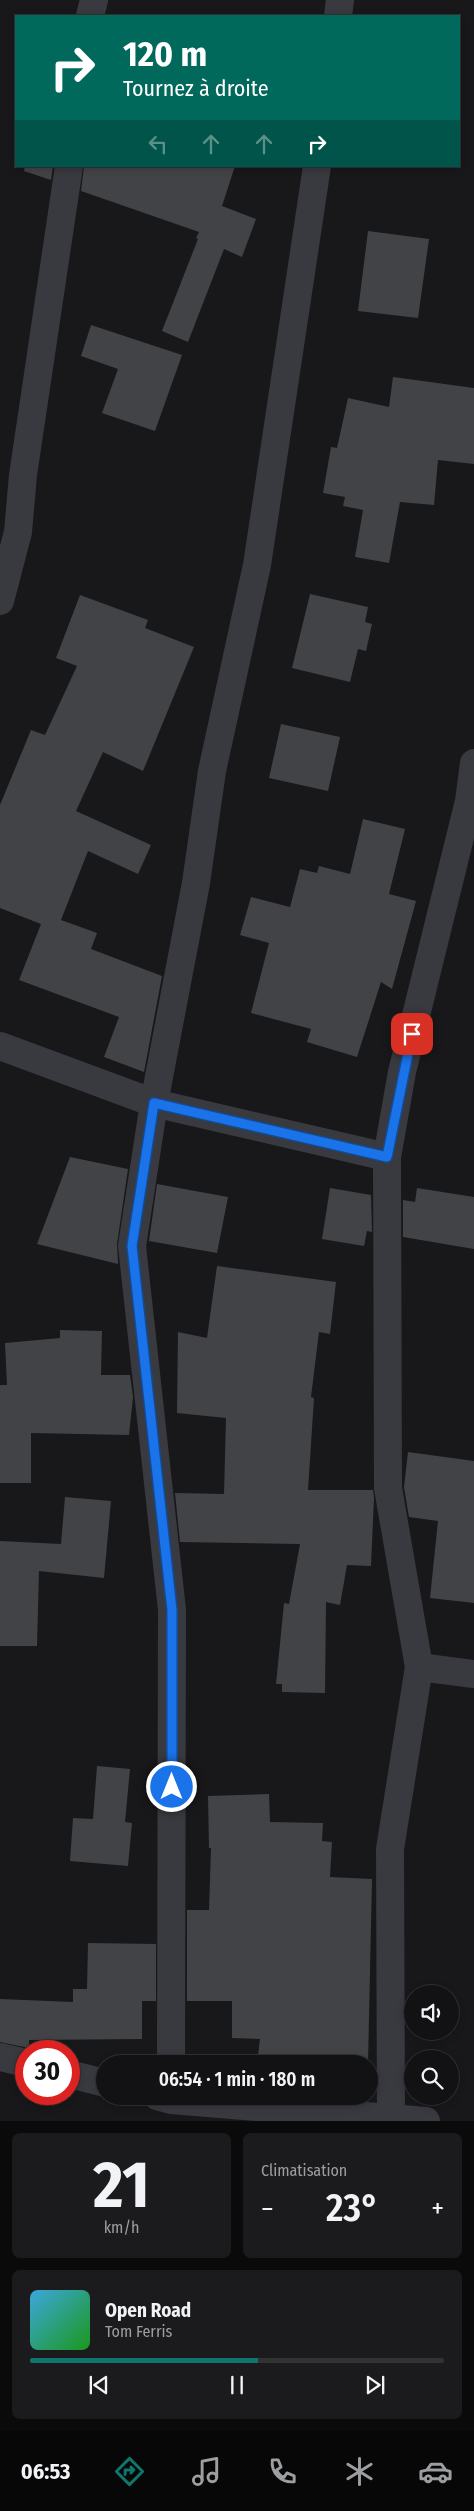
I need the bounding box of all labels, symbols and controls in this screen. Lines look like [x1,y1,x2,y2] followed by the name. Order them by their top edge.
[123,33,207,75] text: 120 m
[40,35,105,100] icon: right
[123,75,269,102] text: Tournez à droite
[144,130,172,158] icon: left
[197,130,225,158] icon: ahead
[250,130,278,158] icon: ahead
[303,130,331,158] icon: right
[391,1013,433,1055] pin
[398,1020,426,1048] icon: arrive
[145,1760,197,1812] position arrow
[404,1985,459,2105] map controls
[404,1985,459,2040] button: sound
[15,2040,80,2105] speed limit sign: 30
[404,2050,459,2105] button: search
[159,2068,315,2091] text: 06:54 · 1 min · 180 m
[93,2146,150,2224] text: 21
[261,2161,347,2180] text: Climatisation
[326,2185,379,2231] text: 23°
[261,2192,274,2225] text: −
[431,2192,444,2225] text: +
[104,2218,139,2237] text: km/h
[105,2299,191,2322] text: Open Road
[105,2322,172,2341] text: Tom Ferris
[85,2371,113,2399] icon: previous
[223,2371,251,2399] icon: pause
[361,2371,389,2399] icon: next
[112,2454,147,2489] icon: directions
[189,2454,224,2489] icon: music
[265,2454,300,2489] icon: phone
[342,2454,377,2489] icon: climate
[418,2454,453,2489] icon: car
[21,2458,71,2485] text: 06:53

